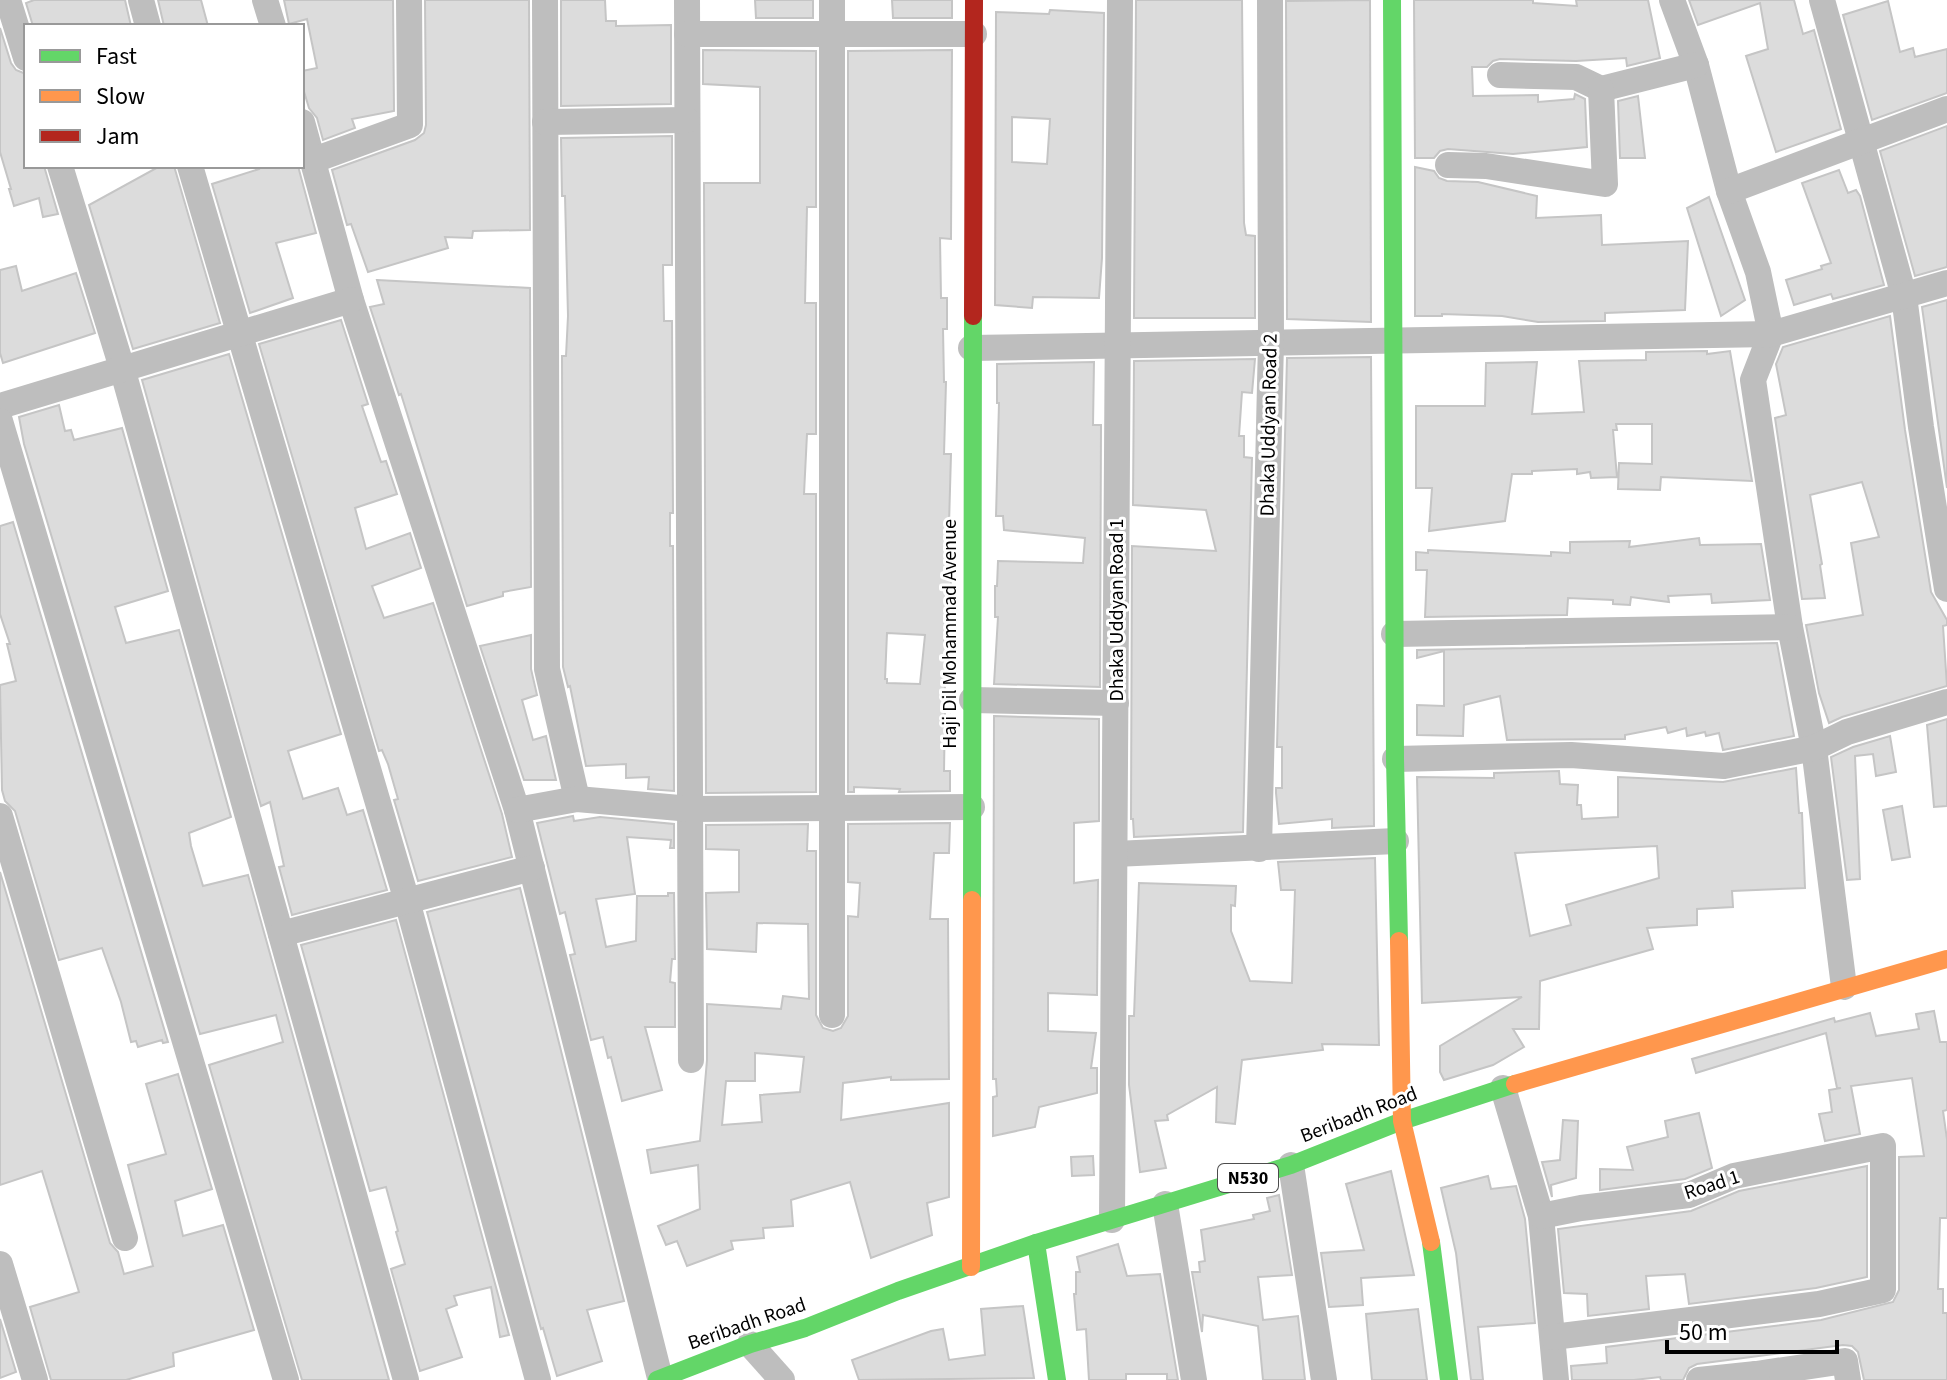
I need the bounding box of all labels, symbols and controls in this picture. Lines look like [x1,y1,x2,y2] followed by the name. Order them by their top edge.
[24,24,304,168] legend
[96,39,137,74] text: Fast
[96,79,145,114] text: Slow
[96,119,140,154] text: Jam
[1253,333,1285,517] street label: Dhaka Uddyan Road 2
[936,519,964,749] street label: Haji Dil Mohammad Avenue
[1103,519,1131,701] street label: Dhaka Uddyan Road 1
[1296,1080,1422,1150] street label: Beribadh Road
[1681,1163,1743,1207] street label: Road 1
[1218,1164,1278,1192] road number: N530
[684,1291,810,1357] street label: Beribadh Road
[1667,1304,1837,1354] scale bar
[1679,1315,1728,1350] text: 50 m

